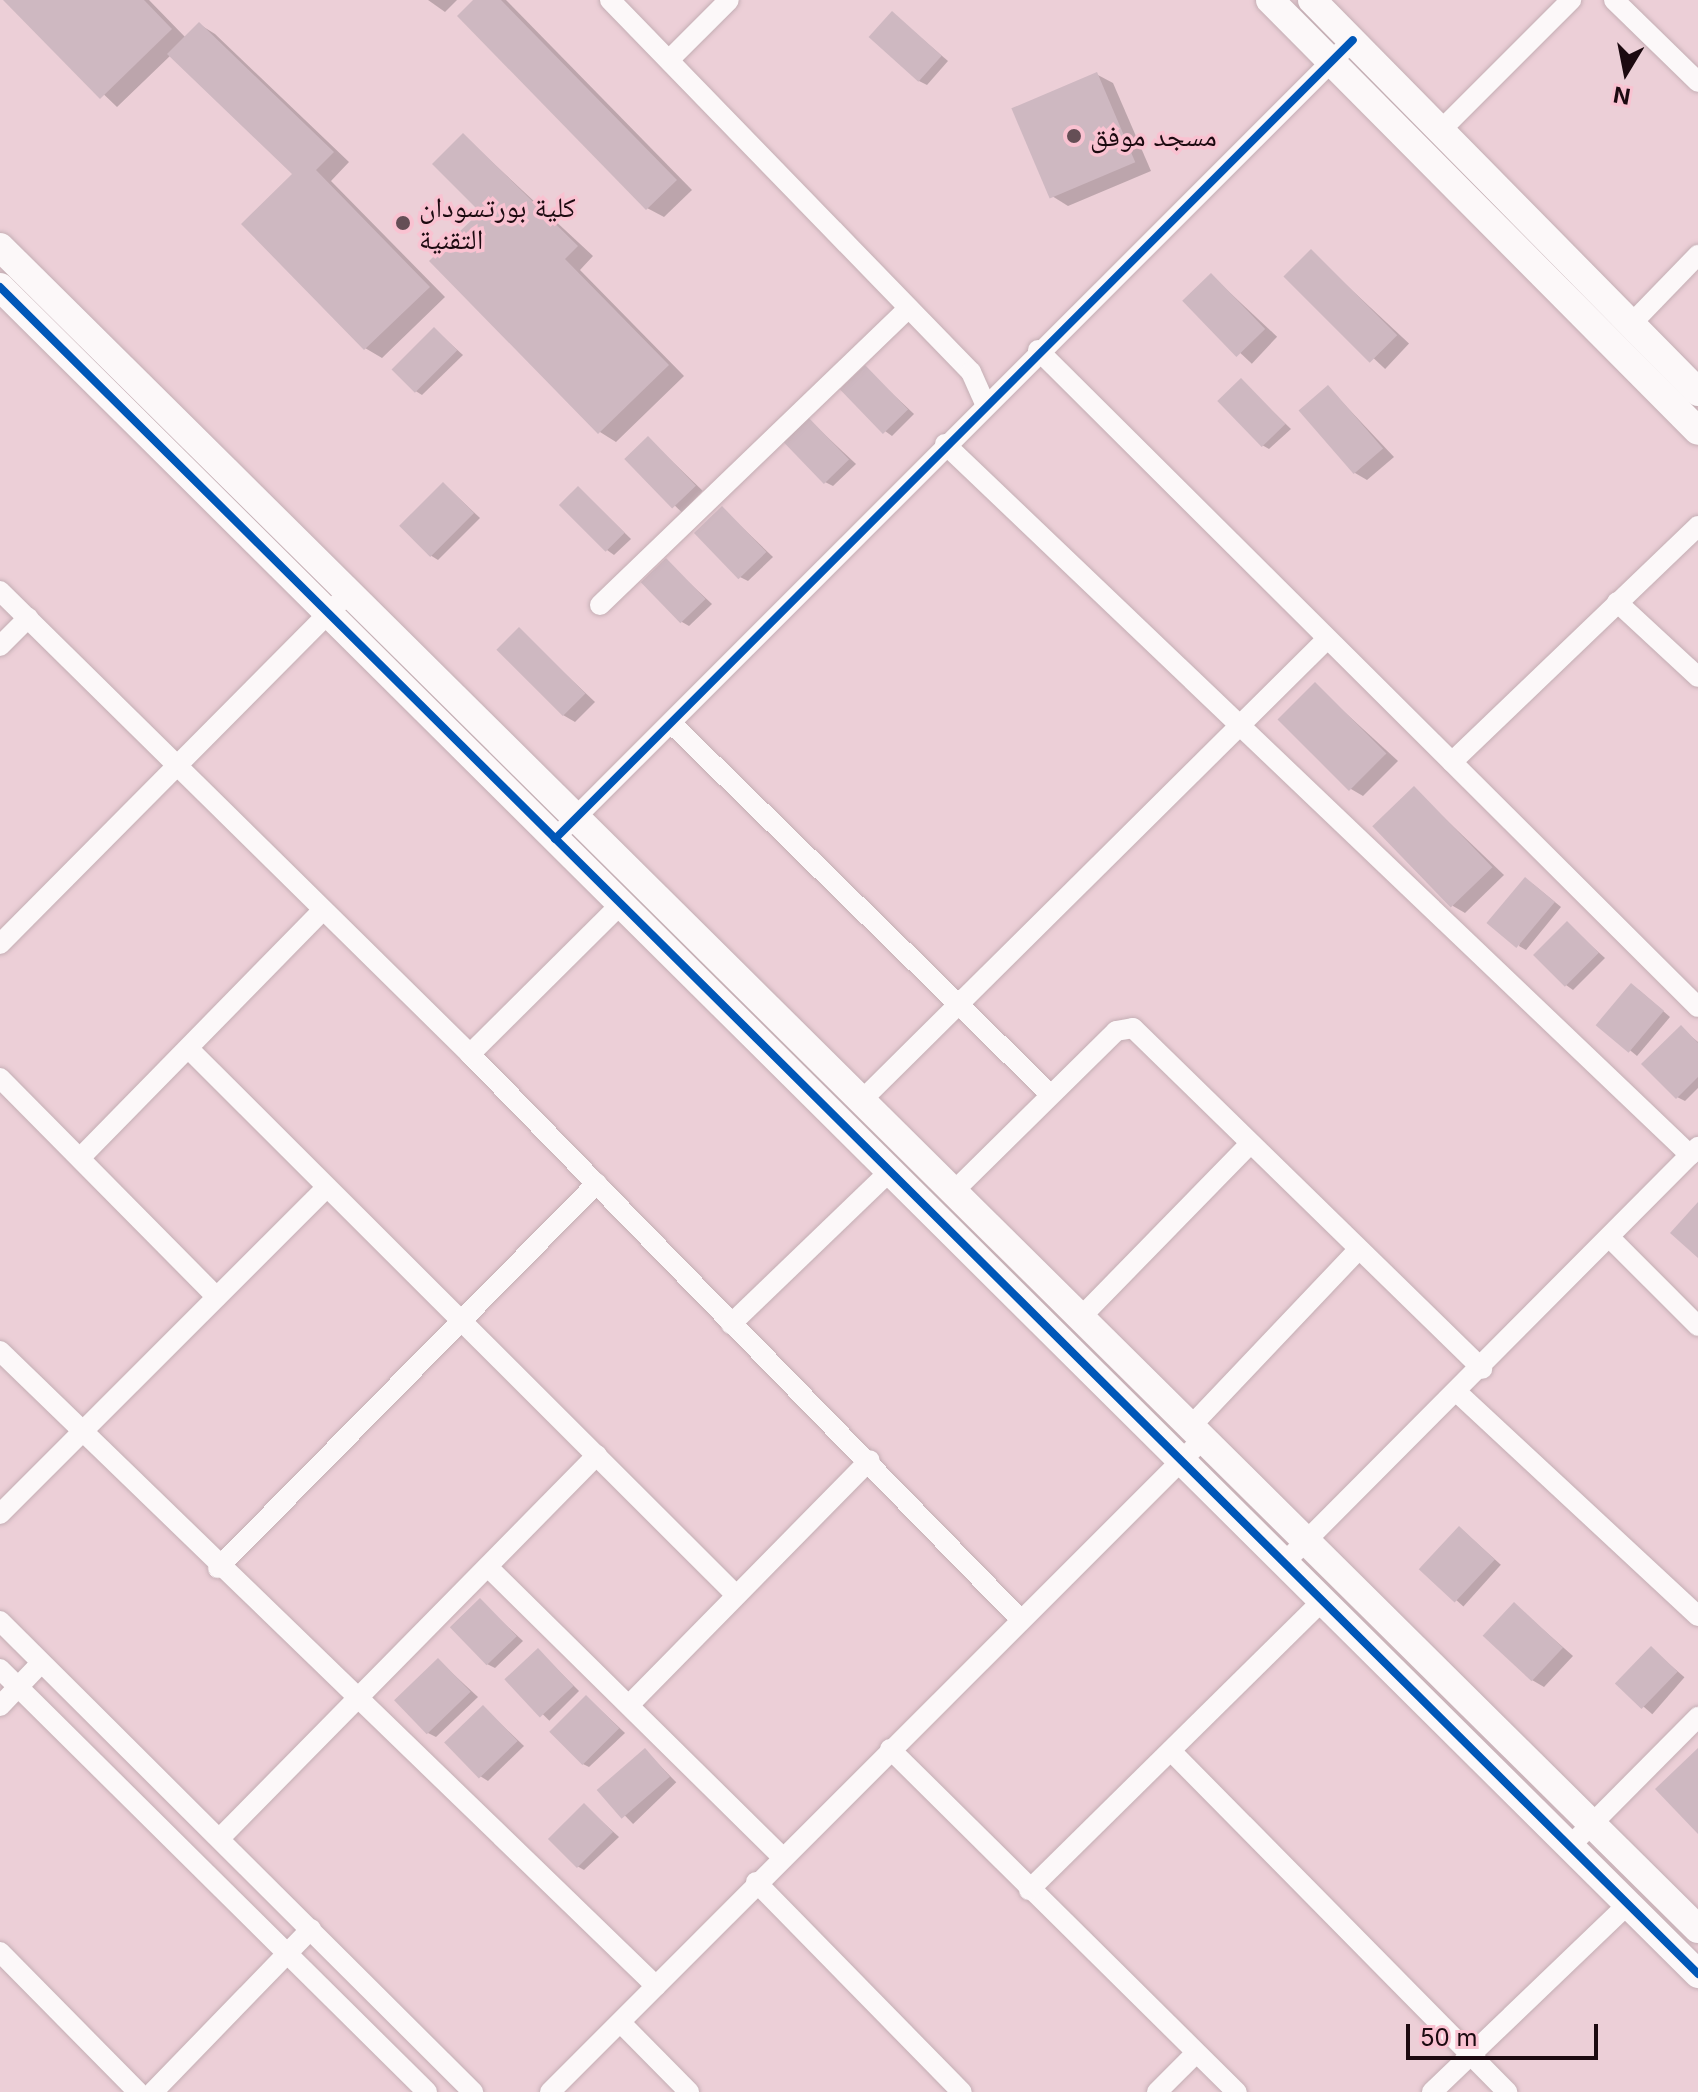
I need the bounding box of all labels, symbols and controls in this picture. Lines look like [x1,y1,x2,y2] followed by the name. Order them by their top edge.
[1586,32,1666,112] north arrow
[1611,81,1632,110] text: N
[1090,119,1217,153] place label: مسجد موفق
[1065,127,1083,145] marker: مسجد موفق
[419,190,576,256] place label: كلية بورتسودان التقنية
[394,214,412,232] marker: كلية بورتسودان التقنية
[1410,2008,1602,2058] scale bar
[1420,2023,1478,2052] text: 50 m

